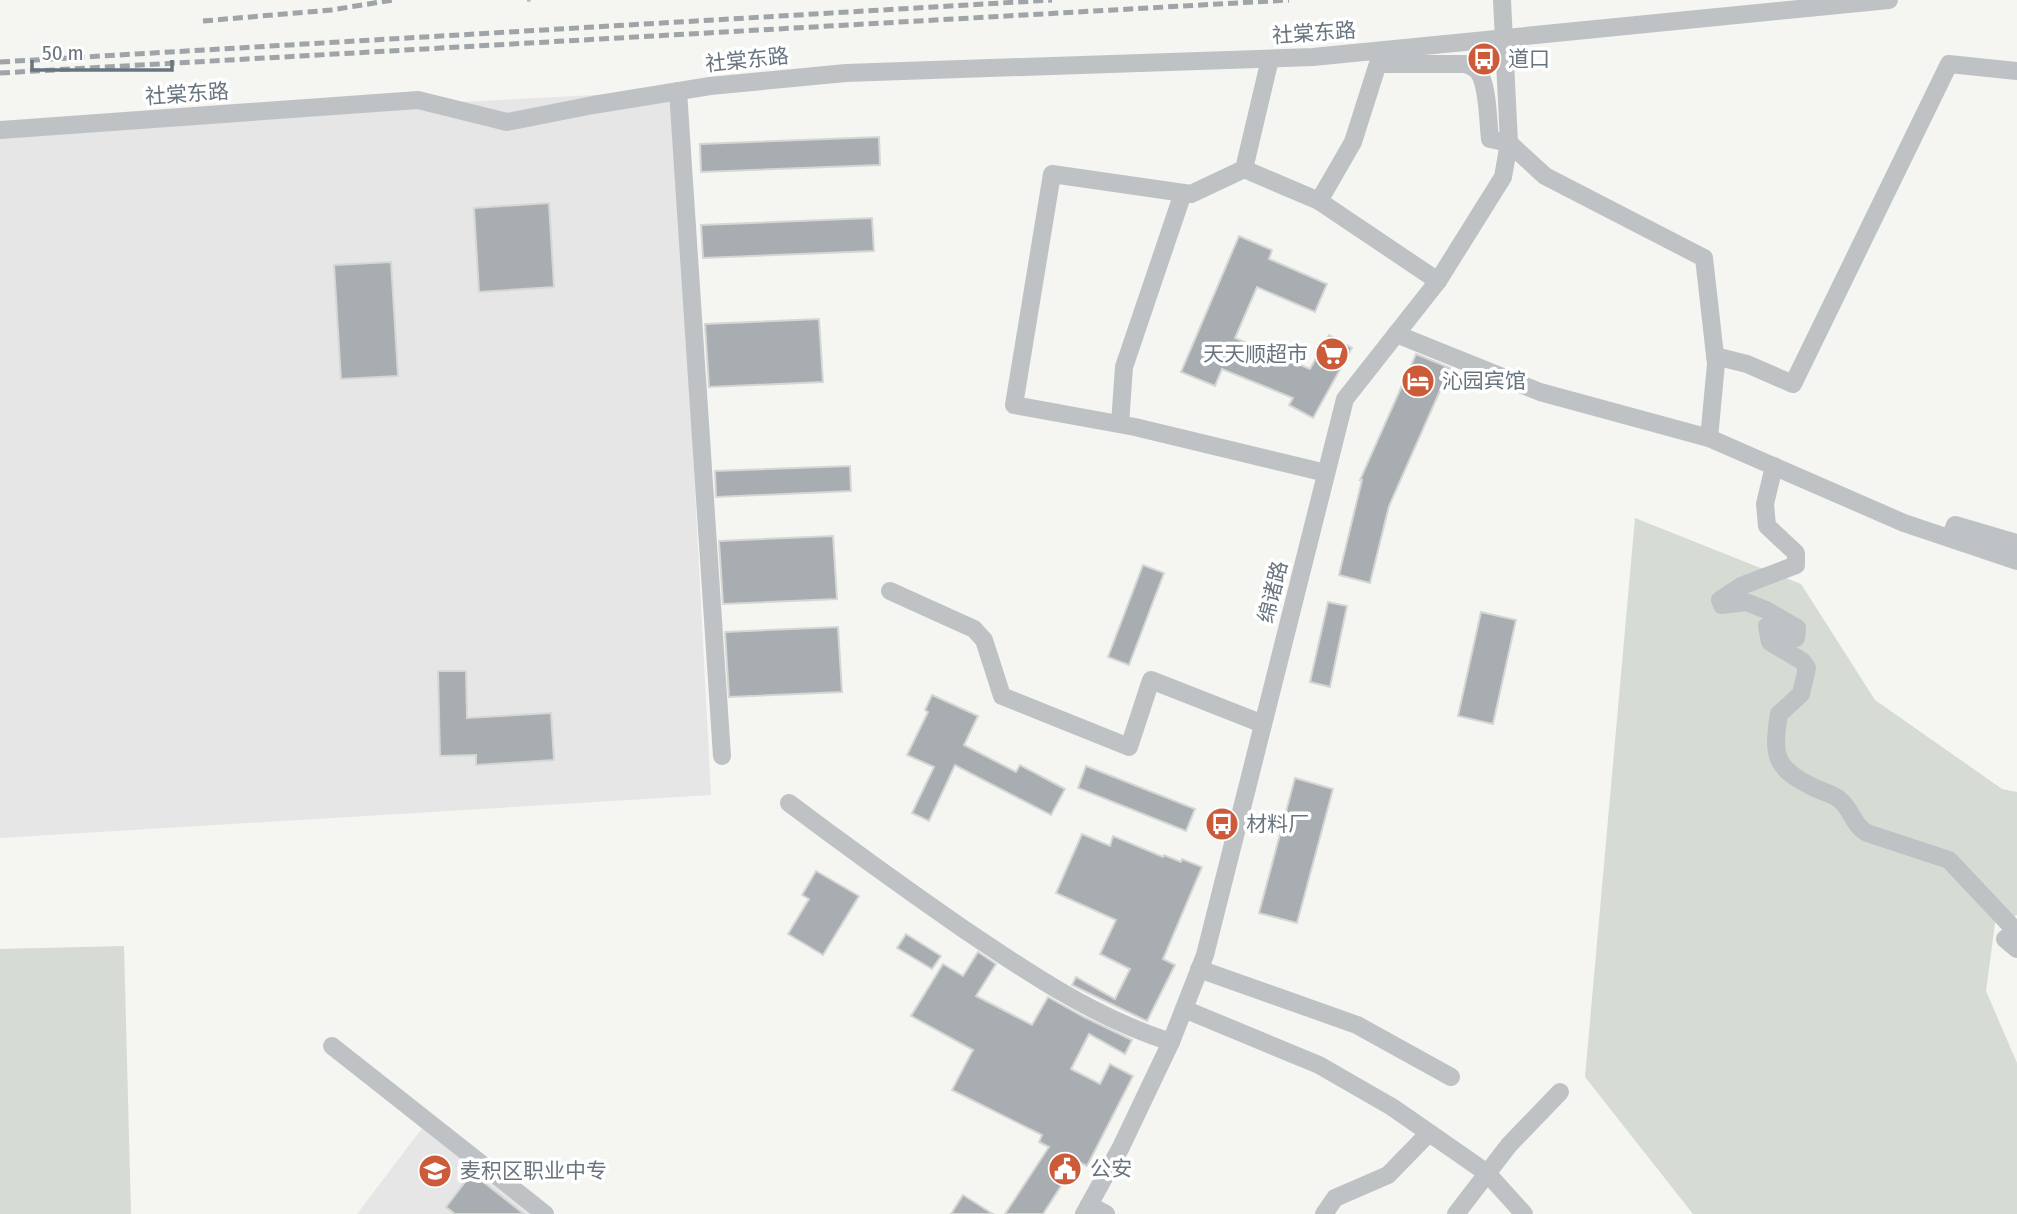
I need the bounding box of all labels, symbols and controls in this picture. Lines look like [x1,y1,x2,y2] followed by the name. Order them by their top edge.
[1271,17,1357,49] street label: 社棠东路
[32,28,172,72] scale bar
[42,40,84,66] text: 50 m
[1465,40,1503,78] bus stop icon: 道口
[704,43,790,77] street label: 社棠东路
[1508,46,1550,72] place label: 道口
[144,78,230,110] street label: 社棠东路
[1313,335,1351,373] supermarket icon: 天天顺超市
[1203,341,1308,367] place label: 天天顺超市
[1399,362,1437,400] hotel icon: 沁园宾馆
[1442,368,1526,394] place label: 沁园宾馆
[1253,558,1293,626] street label: 绵诸路
[1203,805,1241,843] bus stop icon: 材料厂
[1246,811,1309,837] place label: 材料厂
[1046,1150,1084,1188] public building icon: 公安
[416,1152,454,1190] school or university icon: 麦积区职业中专
[1090,1156,1132,1182] place label: 公安
[460,1158,607,1184] place label: 麦积区职业中专

